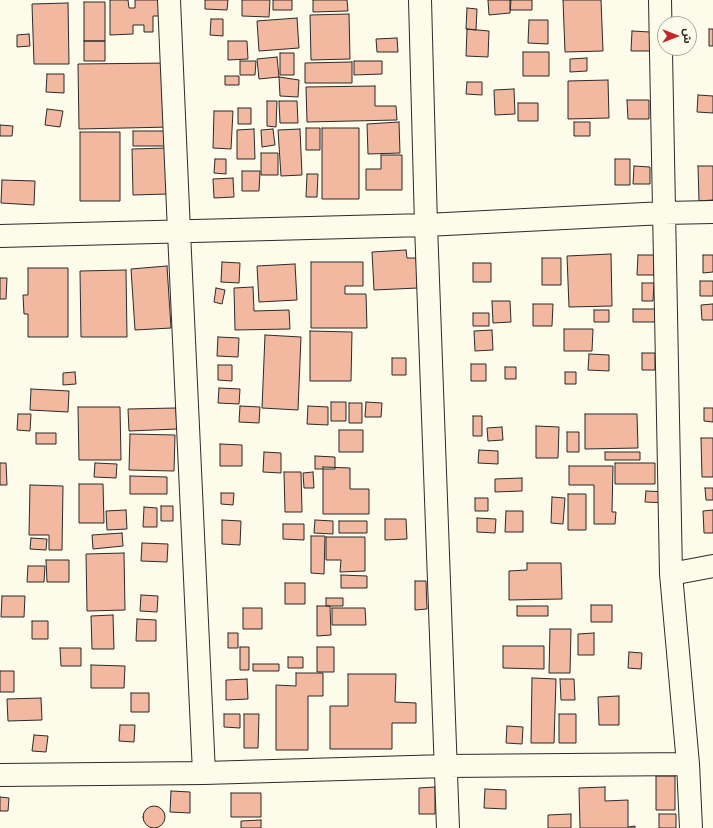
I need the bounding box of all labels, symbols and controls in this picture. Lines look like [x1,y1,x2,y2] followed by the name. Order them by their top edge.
[657,16,697,56] north arrow
[682,28,695,44] text: ش

